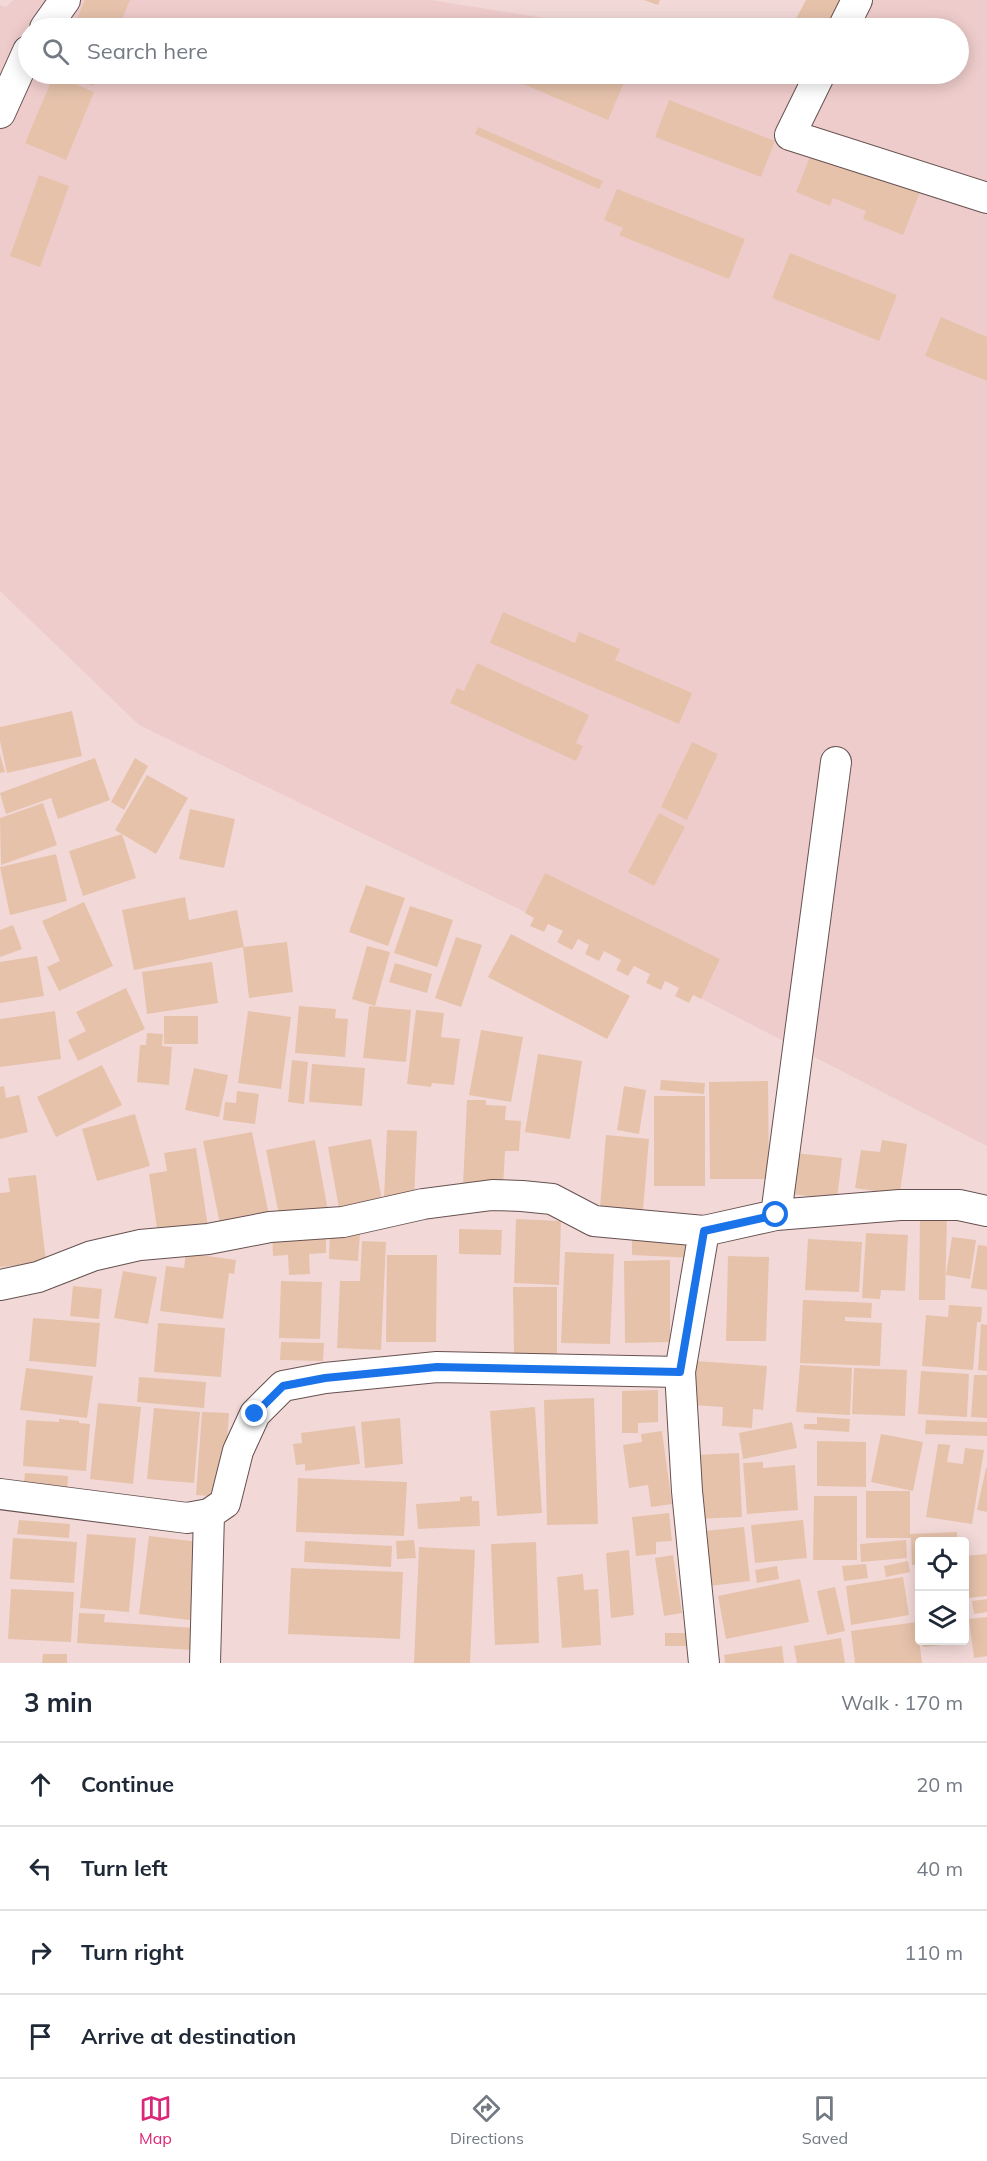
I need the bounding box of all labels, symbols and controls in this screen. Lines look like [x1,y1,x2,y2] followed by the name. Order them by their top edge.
[18,18,969,84] search box
[39,35,72,68] icon: search
[87,37,208,65] text: Search here
[762,1201,788,1227] route start
[241,1400,267,1426] route end
[915,1537,969,1645] map controls
[915,1537,969,1591] button: locate
[915,1591,969,1645] button: layers
[24,1686,93,1719] text: 3 min
[841,1690,963,1715] text: Walk · 170 m
[24,1768,57,1801] icon: ahead
[81,1770,174,1798] text: Continue
[916,1772,963,1797] text: 20 m
[24,1852,57,1885] icon: left
[81,1854,168,1882] text: Turn left
[916,1856,963,1881] text: 40 m
[24,1936,57,1969] icon: right
[81,1938,184,1966] text: Turn right
[904,1940,963,1965] text: 110 m
[24,2020,57,2053] icon: arrive
[81,2022,296,2050] text: Arrive at destination
[139,2092,172,2148] tab: Map
[450,2092,524,2148] tab: Directions
[802,2092,848,2148] tab: Saved

